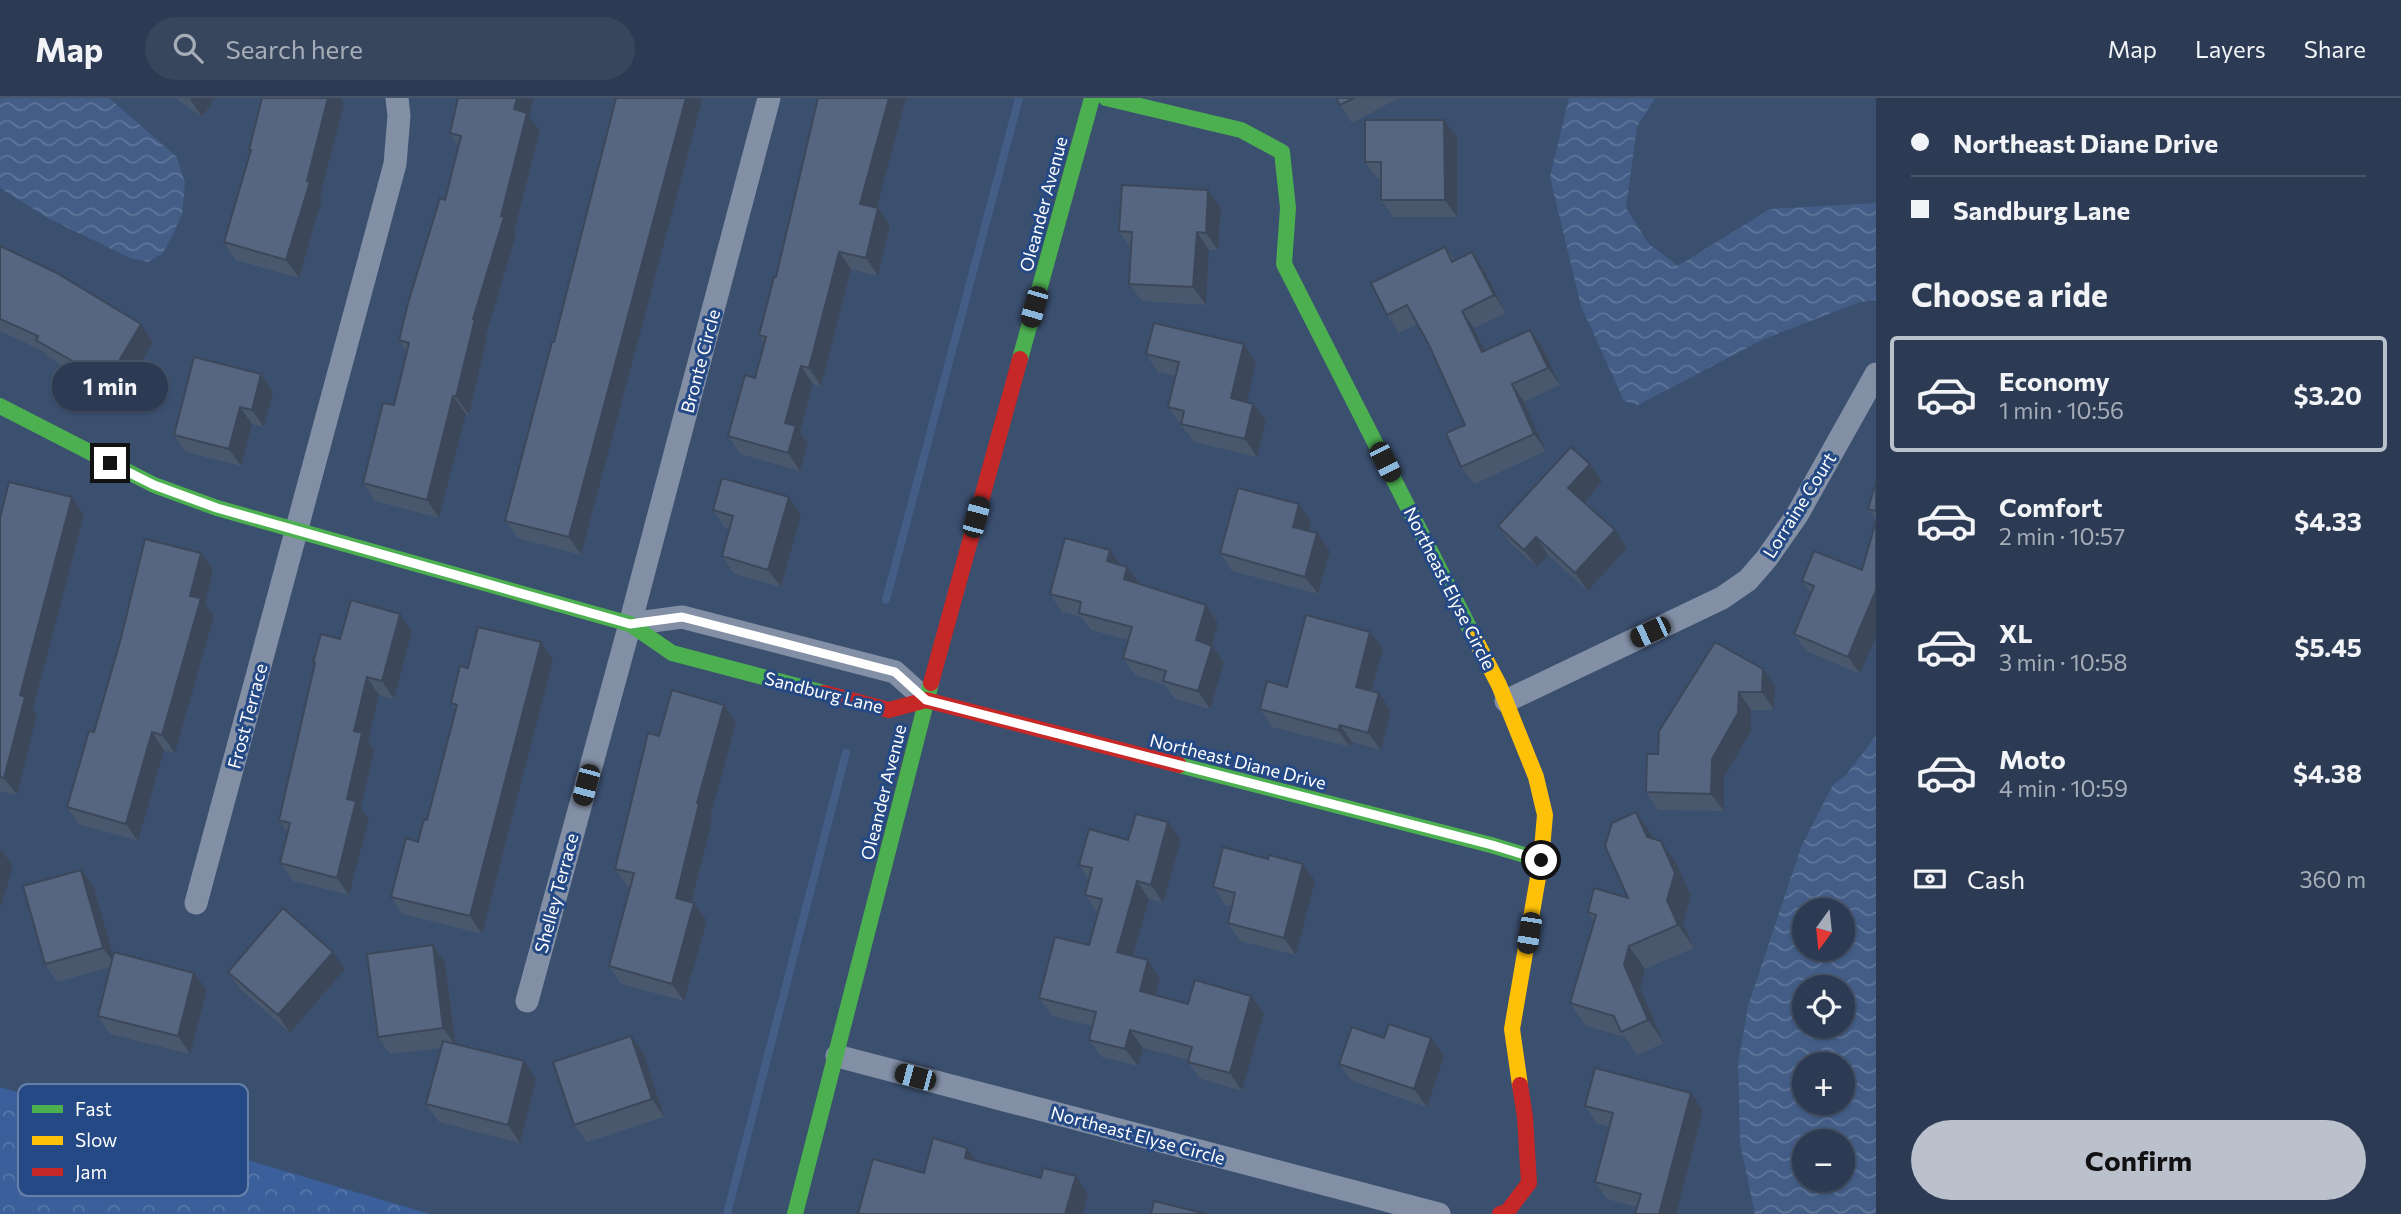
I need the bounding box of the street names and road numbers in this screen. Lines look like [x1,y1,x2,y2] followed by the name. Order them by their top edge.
[1014,134,1072,274] street label: Oleander Avenue
[676,307,724,415] street label: Bronte Circle
[1758,448,1840,562] street label: Lorraine Court
[1399,503,1501,673] street label: Northeast Elyse Circle
[222,661,272,771] street label: Frost Terrace
[762,667,886,717] street label: Sandburg Lane
[856,722,910,862] street label: Oleander Avenue
[1147,728,1329,794] street label: Northeast Diane Drive
[529,831,583,955] street label: Shelley Terrace
[1048,1101,1228,1169] street label: Northeast Elyse Circle

